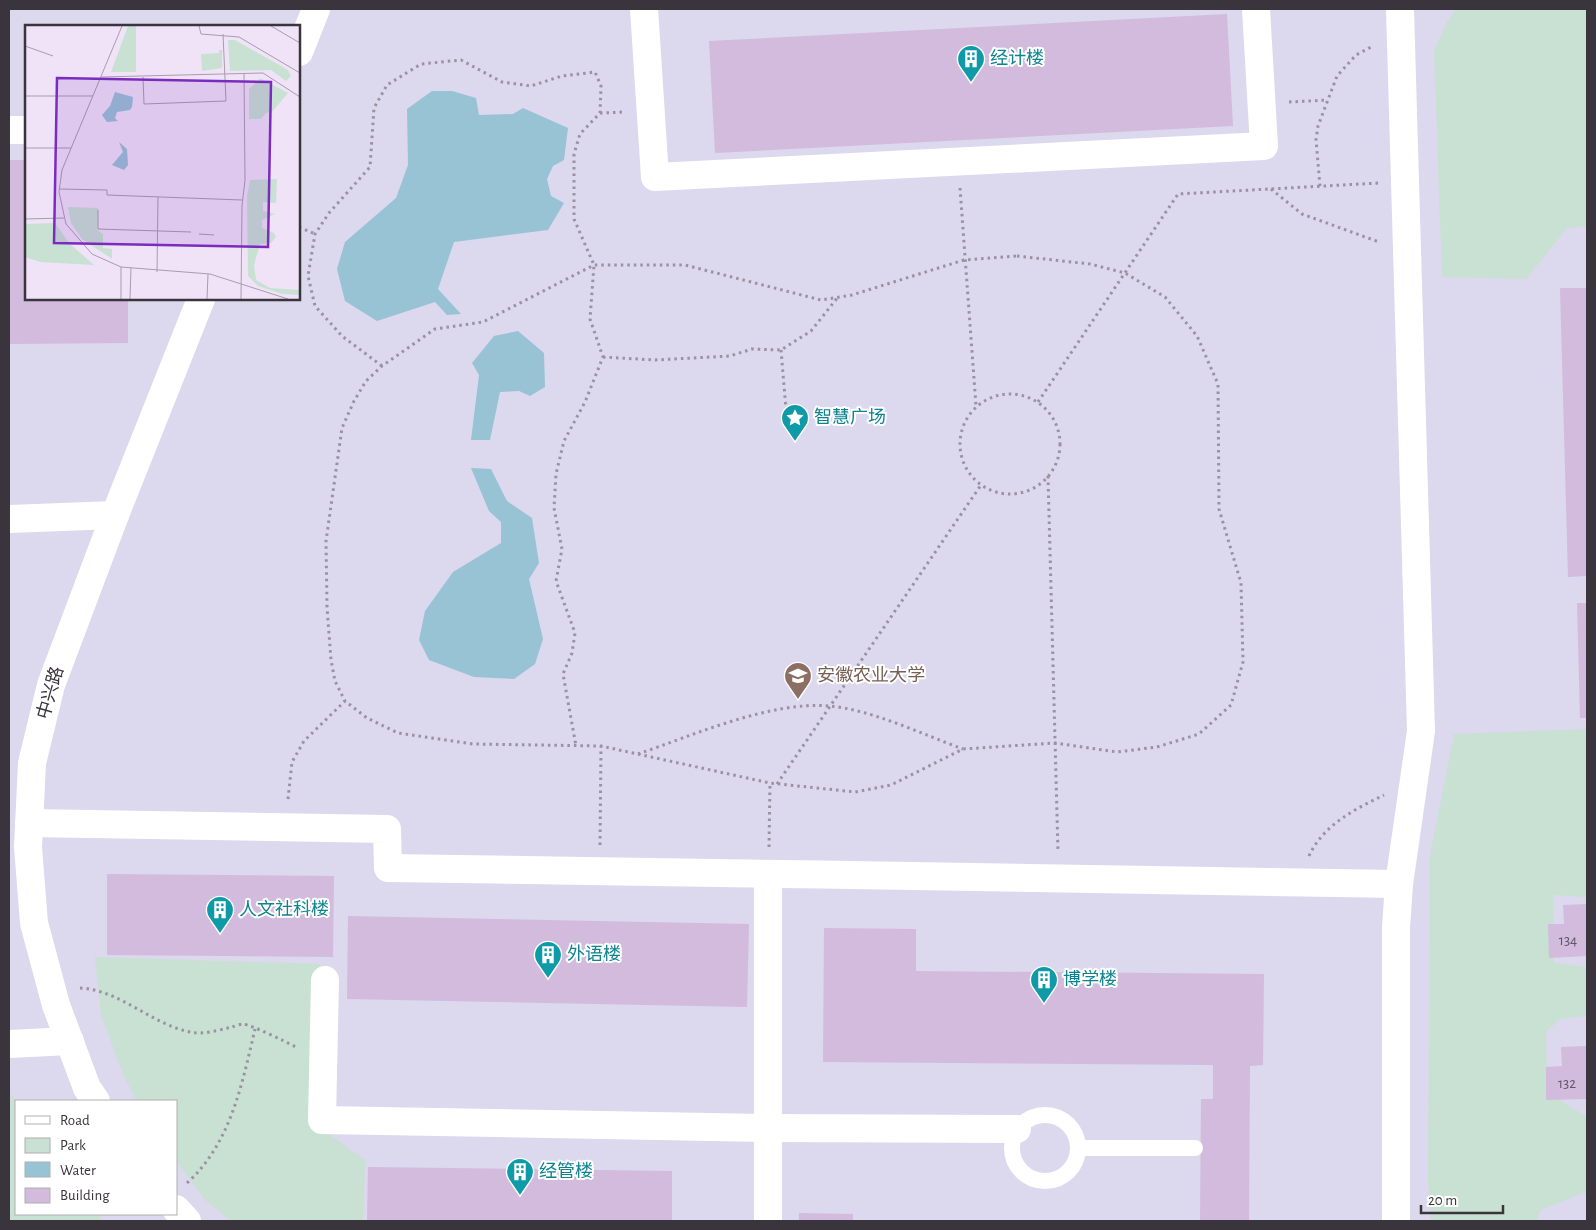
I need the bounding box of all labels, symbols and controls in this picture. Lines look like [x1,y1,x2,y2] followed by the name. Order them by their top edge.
[25,25,300,300] inset map
[956,44,986,83] building icon: 经计楼
[990,48,1044,68] place label: 经计楼
[780,403,810,442] place icon: 智慧广场
[814,407,886,427] place label: 智慧广场
[783,661,813,700] school or university icon: 安徽农业大学
[33,664,67,721] street label: 中兴路
[817,665,925,685] place label: 安徽农业大学
[205,895,235,934] building icon: 人文社科楼
[239,899,329,919] place label: 人文社科楼
[1559,933,1577,948] house number: 134
[533,940,563,979] building icon: 外语楼
[567,944,621,964] place label: 外语楼
[1029,965,1059,1004] building icon: 博学楼
[1063,969,1117,989] place label: 博学楼
[1558,1076,1576,1091] house number: 132
[15,1100,178,1215] legend
[60,1113,90,1128] text: Road
[60,1138,86,1153] text: Park
[505,1157,535,1196] building icon: 经管楼
[539,1161,593,1181] place label: 经管楼
[60,1163,96,1178] text: Water
[1421,1182,1504,1214] scale bar
[60,1188,110,1203] text: Building
[1428,1193,1457,1208] text: 20 m

